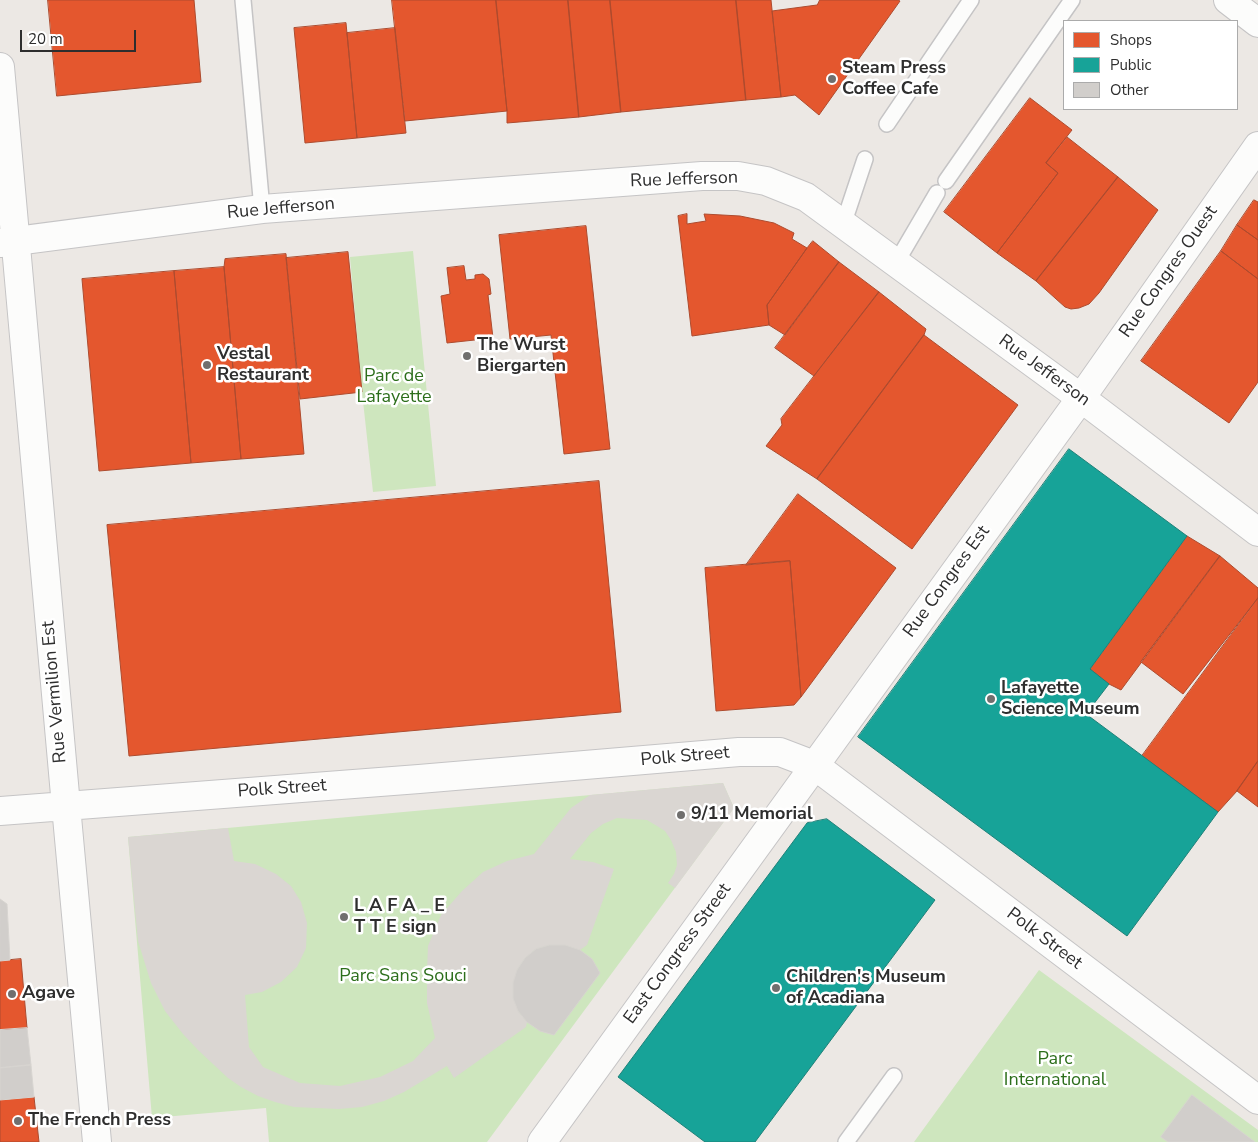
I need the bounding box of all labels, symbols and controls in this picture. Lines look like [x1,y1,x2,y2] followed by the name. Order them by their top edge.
[22,20,139,52] scale bar
[1063,20,1238,110] legend
[28,29,63,49] text: 20 m
[1110,30,1152,50] text: Shops
[1110,55,1151,75] text: Public
[842,58,946,100] place label: Steam Press Coffee Cafe
[826,73,838,85] marker: Steam Press Coffee Cafe
[1110,80,1149,100] text: Other
[630,167,738,193] street label: Rue Jefferson
[226,194,336,224] street label: Rue Jefferson
[1115,202,1223,342] street label: Rue Congres Ouest
[994,331,1094,411] street label: Rue Jefferson
[477,335,566,378] place label: The Wurst Biergarten
[217,344,309,386] place label: Vestal Restaurant
[461,350,473,362] marker: The Wurst Biergarten
[201,359,213,371] marker: Vestal Restaurant
[356,366,432,408] park label: Parc de Lafayette
[899,522,995,642] street label: Rue Congres Est
[38,620,72,764] street label: Rue Vermilion Est
[1001,678,1139,721] place label: Lafayette Science Museum
[985,693,997,705] marker: Lafayette Science Museum
[640,742,730,772] street label: Polk Street
[237,775,327,803] street label: Polk Street
[691,804,813,826] place label: 9/11 Memorial
[675,809,687,821] marker: 9/11 Memorial
[620,879,736,1029] street label: East Congress Street
[354,896,445,939] place label: L A F A _ E T T E sign
[1002,904,1086,974] street label: Polk Street
[338,911,350,923] marker: L A F A _ E T T E sign
[339,966,467,988] park label: Parc Sans Souci
[786,967,946,1010] place label: Children's Museum of Acadiana
[770,982,782,994] marker: Children's Museum of Acadiana
[22,983,75,1005] place label: Agave
[6,988,18,1000] marker: Agave
[1004,1049,1106,1092] park label: Parc International
[28,1110,171,1132] place label: The French Press
[12,1115,24,1127] marker: The French Press

